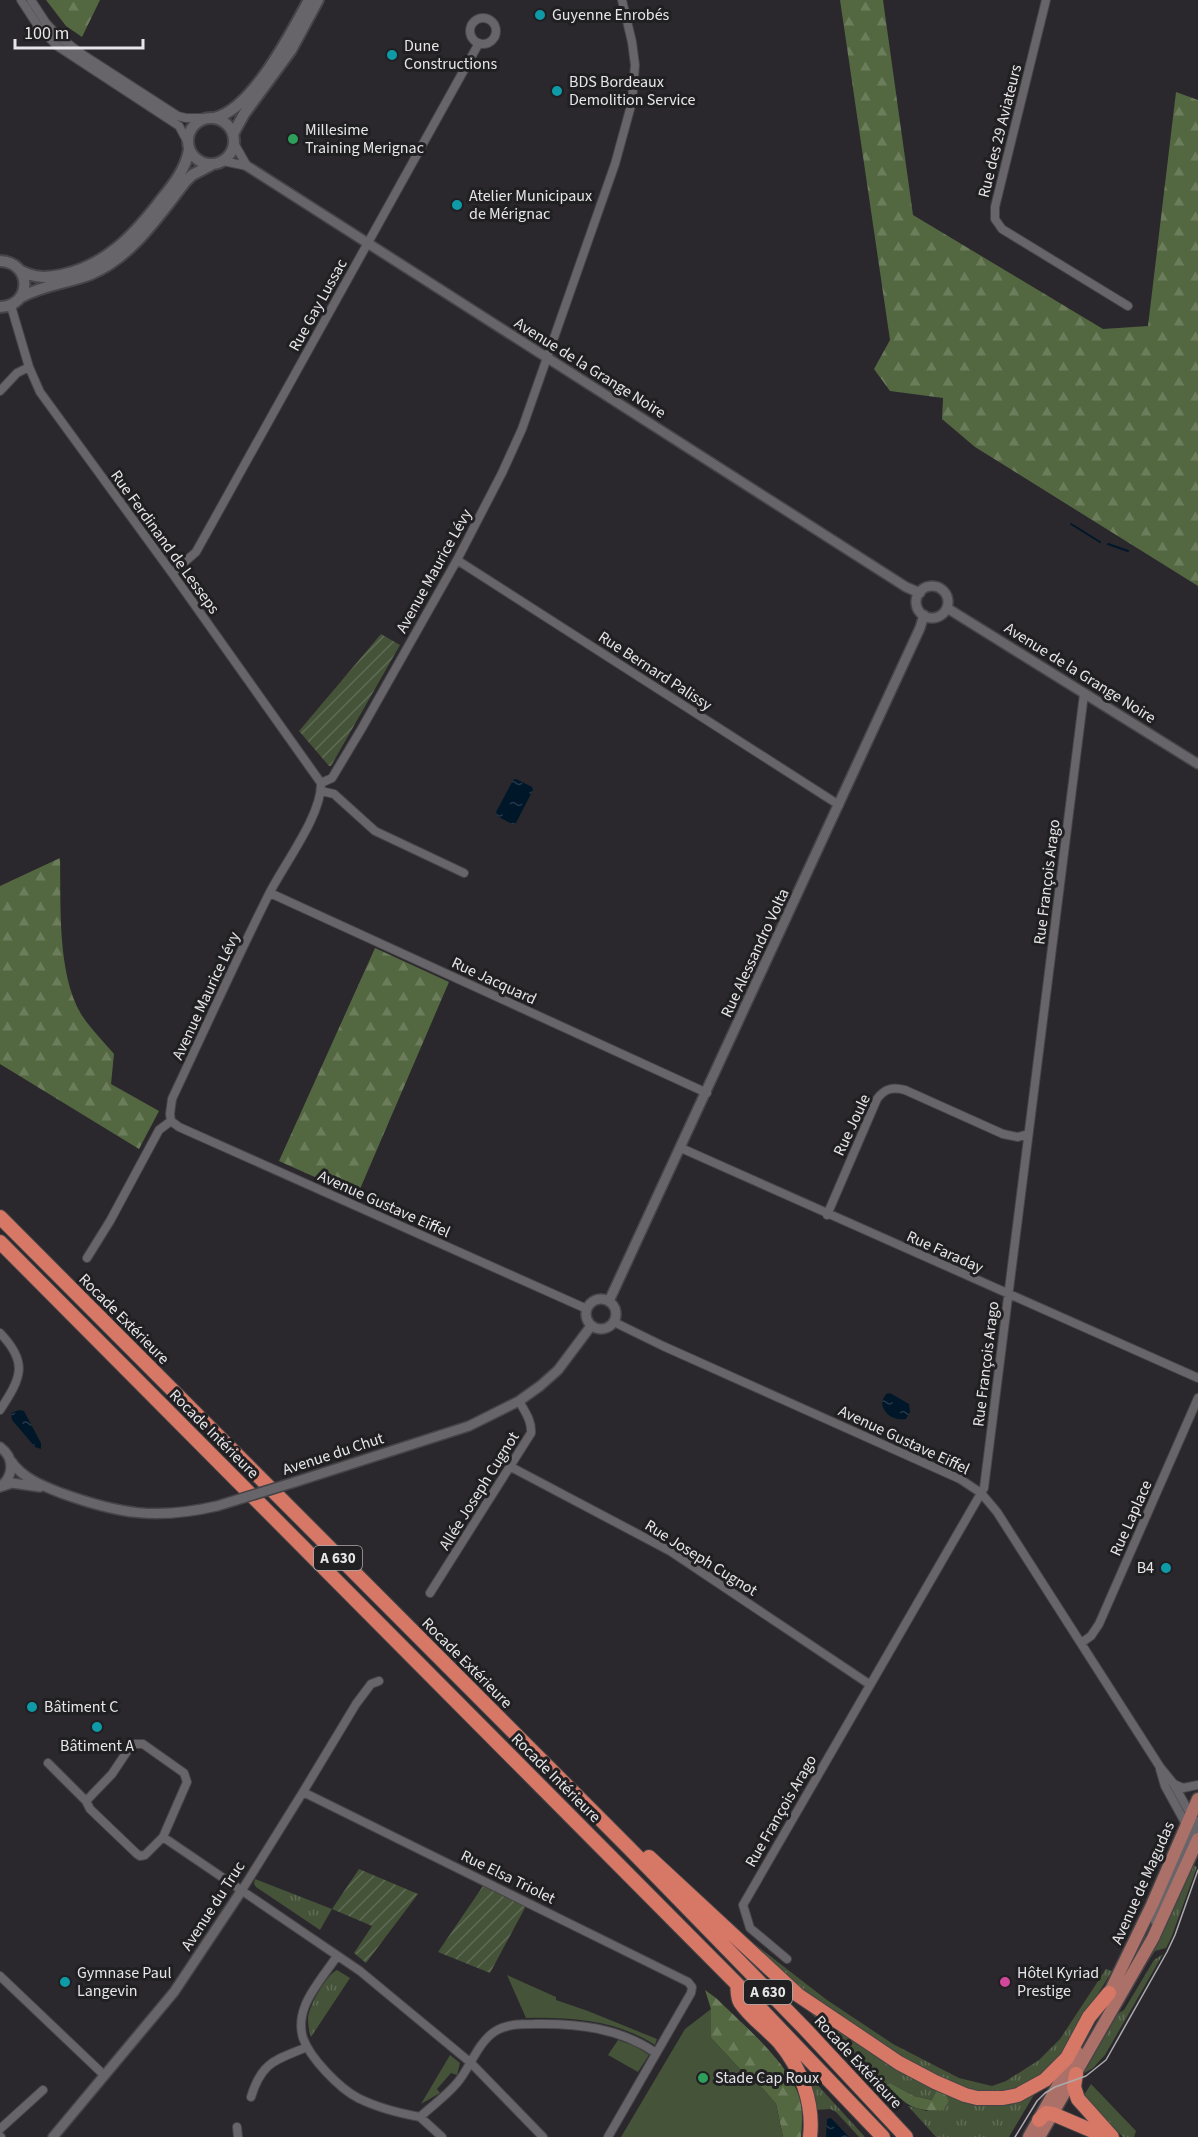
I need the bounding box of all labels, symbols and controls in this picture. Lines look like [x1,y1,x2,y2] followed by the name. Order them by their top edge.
[552,4,670,26] place label: Guyenne Enrobés
[533,8,547,22] marker: Guyenne Enrobés
[15,12,142,50] scale bar
[24,21,69,46] text: 100 m
[404,35,498,75] place label: Dune Constructions
[385,48,399,62] marker: Dune Constructions
[973,62,1027,200] street label: Rue des 29 Aviateurs
[569,71,695,111] place label: BDS Bordeaux Demolition Service
[550,84,564,98] marker: BDS Bordeaux Demolition Service
[305,119,424,159] place label: Millesime Training Merignac
[286,132,300,146] marker: Millesime Training Merignac
[469,185,592,225] place label: Atelier Municipaux de Mérignac
[450,198,464,212] marker: Atelier Municipaux de Mérignac
[283,255,353,355] street label: Rue Gay Lussac
[510,312,670,424] street label: Avenue de la Grange Noire
[105,466,225,619] street label: Rue Ferdinand de Lesseps
[391,504,478,637] street label: Avenue Maurice Lévy
[1000,617,1160,729] street label: Avenue de la Grange Noire
[594,626,717,716] street label: Rue Bernard Palissy
[1028,818,1066,946] street label: Rue François Arago
[715,885,795,1021] street label: Rue Alessandro Volta
[167,928,246,1064] street label: Avenue Maurice Lévy
[448,952,540,1010] street label: Rue Jacquard
[828,1090,876,1160] street label: Rue Joule
[314,1165,454,1243] street label: Avenue Gustave Eiffel
[903,1225,987,1279] street label: Rue Faraday
[74,1269,174,1369] street label: Rocade Extérieure
[967,1300,1005,1428] street label: Rue François Arago
[164,1384,264,1484] street label: Rocade Intérieure
[835,1400,973,1480] street label: Avenue Gustave Eiffel
[280,1427,387,1481] street label: Avenue du Chut
[434,1427,525,1554] street label: Allée Joseph Cugnot
[1105,1477,1157,1559] street label: Rue Laplace
[640,1514,762,1602] street label: Rue Joseph Cugnot
[314,1546,362,1570] road number: A 630
[1137,1557,1154,1579] place label: B4
[1159,1561,1173,1575] marker: B4
[417,1613,517,1713] street label: Rocade Extérieure
[44,1696,118,1718] place label: Bâtiment C
[25,1700,39,1714] marker: Bâtiment C
[90,1720,104,1734] marker: Bâtiment A
[506,1728,606,1828] street label: Rocade Intérieure
[60,1735,134,1757] place label: Bâtiment A
[740,1751,822,1871] street label: Rue François Arago
[1106,1818,1180,1948] street label: Avenue de Magudas
[457,1845,559,1910] street label: Rue Elsa Triolet
[176,1857,250,1955] street label: Avenue du Truc
[77,1962,172,2002] place label: Gymnase Paul Langevin
[1017,1962,1099,2002] place label: Hôtel Kyriad Prestige
[58,1975,72,1989] marker: Gymnase Paul Langevin
[998,1975,1012,1989] marker: Hôtel Kyriad Prestige
[744,1980,792,2004] road number: A 630
[809,2011,907,2113] street label: Rocade Extérieure
[715,2067,819,2089] place label: Stade Cap Roux
[696,2071,710,2085] marker: Stade Cap Roux

